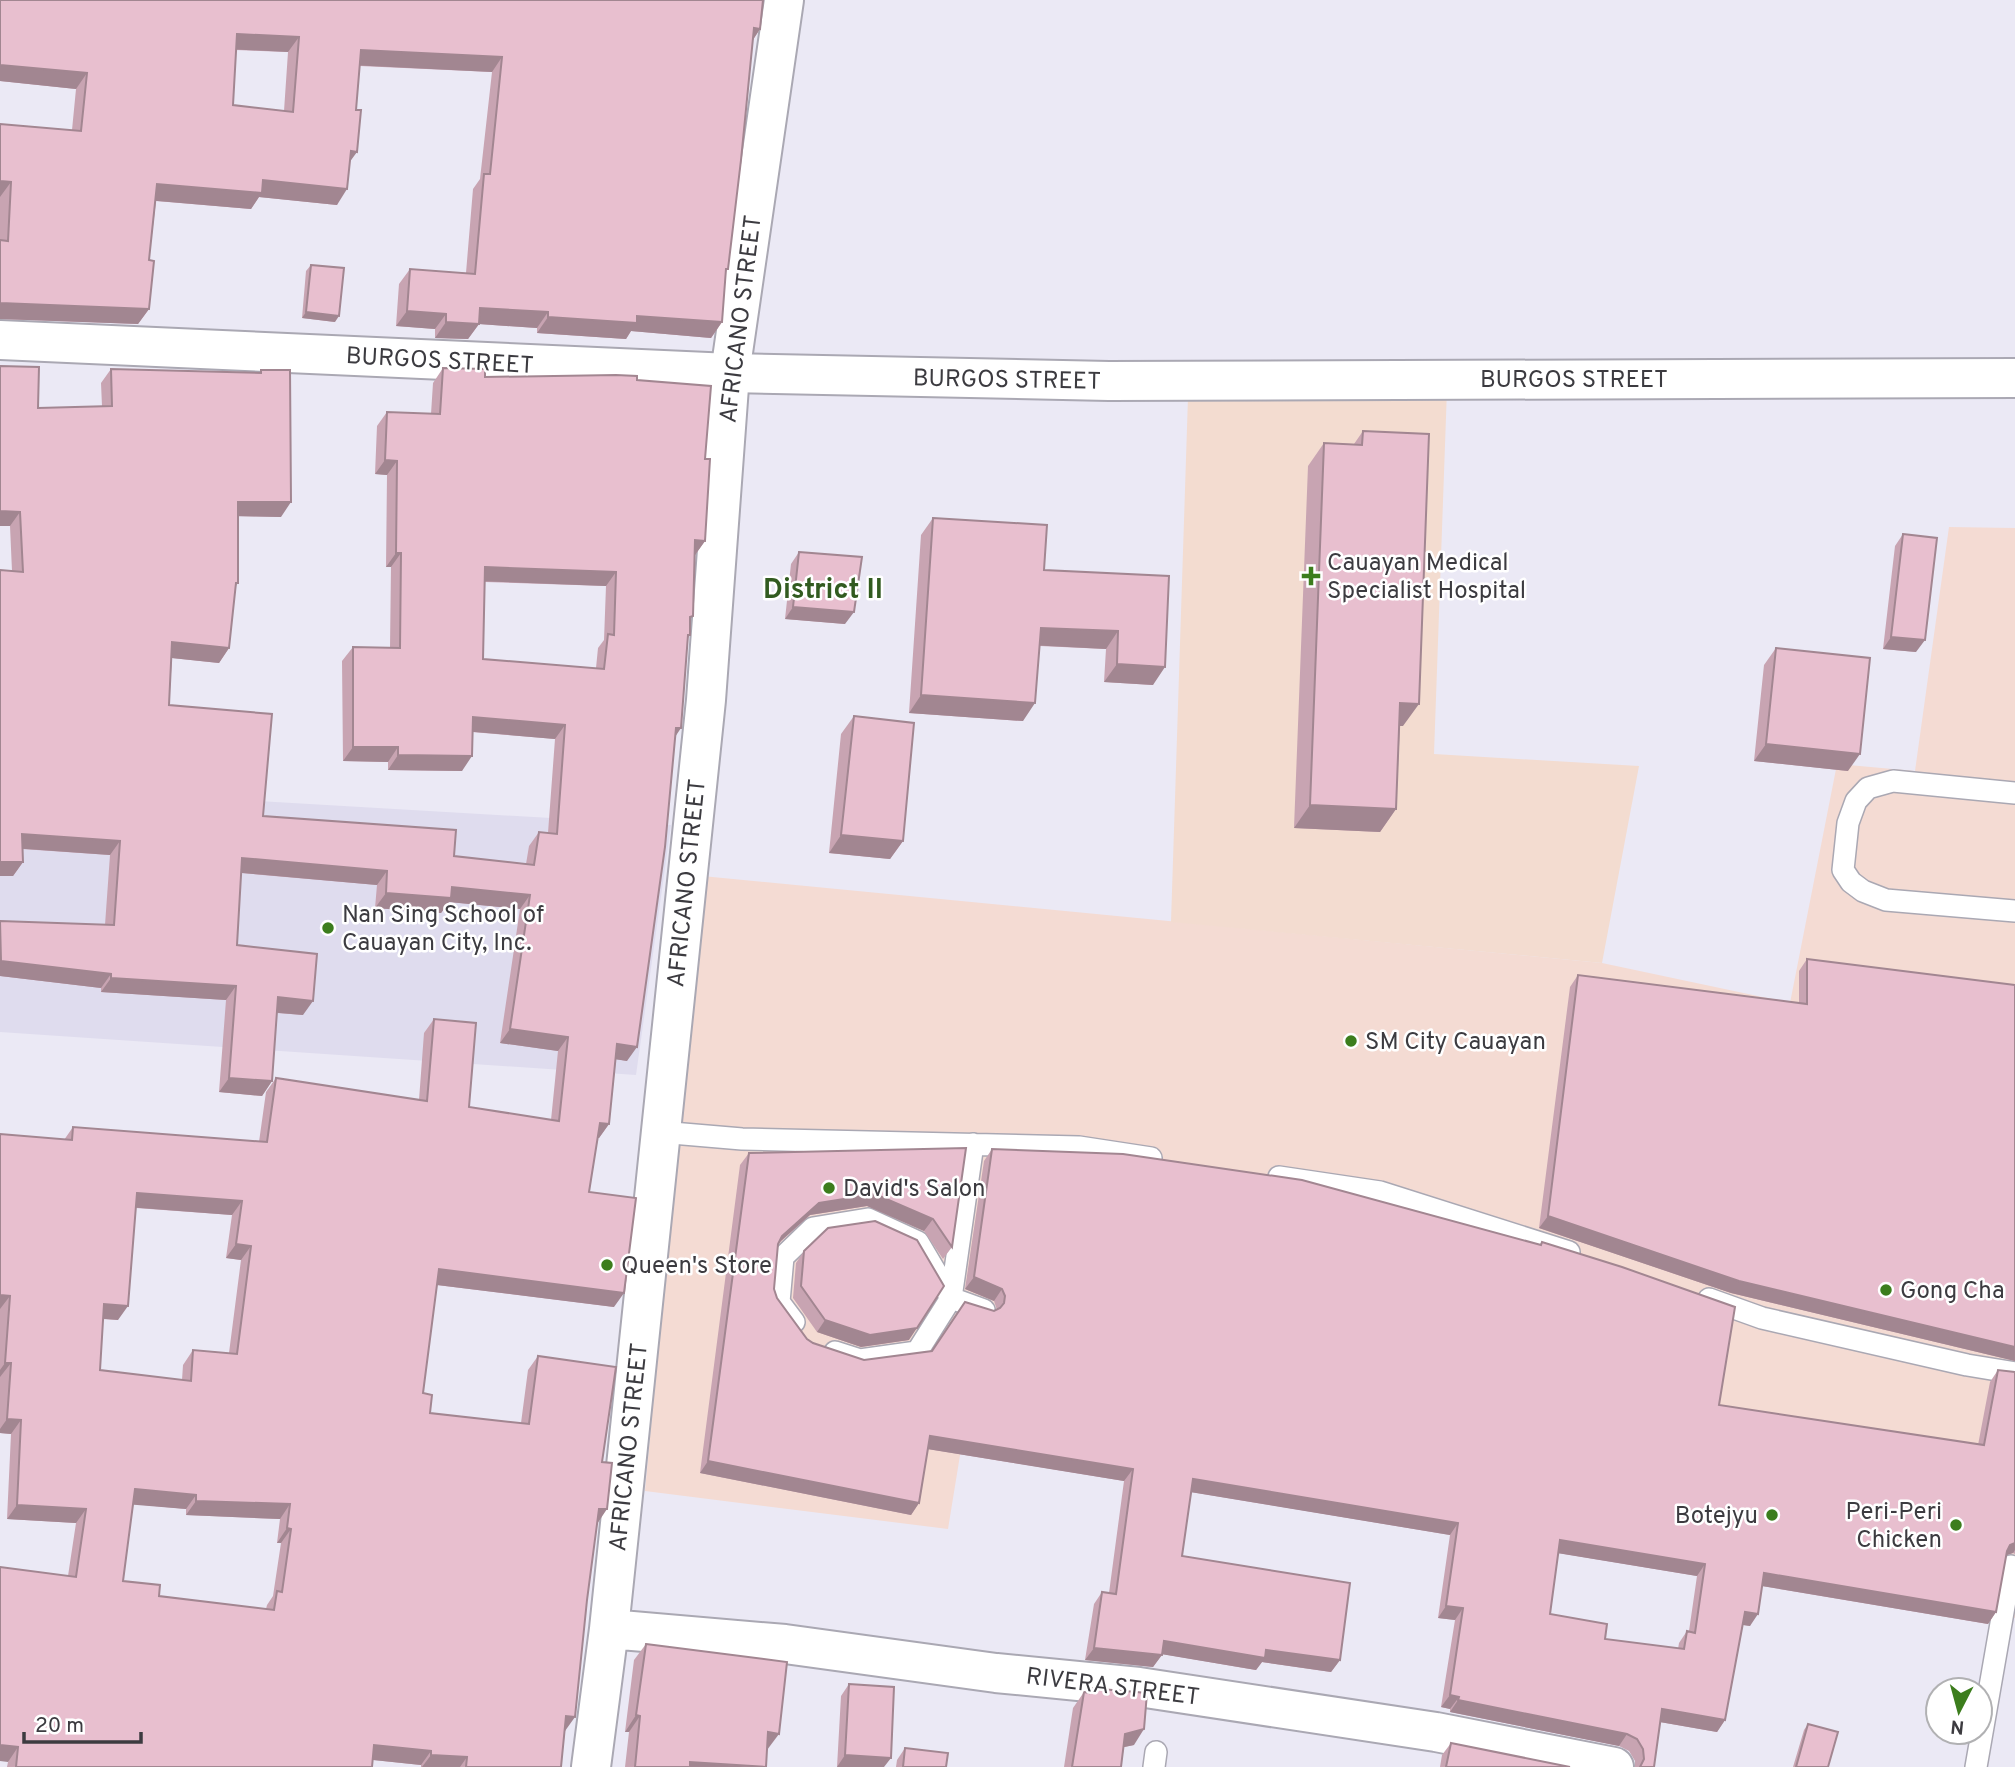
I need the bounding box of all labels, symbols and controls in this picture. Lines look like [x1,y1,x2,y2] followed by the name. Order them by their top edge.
[714,214,770,425] street label: AFRICANO STREET
[345,342,535,382] street label: BURGOS STREET
[913,364,1101,398] street label: BURGOS STREET
[1480,366,1668,396] street label: BURGOS STREET
[1327,549,1526,607] place label: Cauayan Medical Specialist Hospital
[1301,566,1321,586] marker: Cauayan Medical Specialist Hospital
[763,573,883,609] district label: District II
[662,778,714,989] street label: AFRICANO STREET
[342,901,544,959] place label: Nan Sing School of Cauayan City, Inc.
[320,920,336,936] marker: Nan Sing School of Cauayan City, Inc.
[1365,1028,1546,1058] place label: SM City Cauayan
[1343,1033,1359,1049] marker: SM City Cauayan
[843,1175,986,1205] place label: David's Salon
[821,1180,837,1196] marker: David's Salon
[621,1252,772,1282] place label: Queen's Store
[599,1257,615,1273] marker: Queen's Store
[1900,1277,2005,1307] place label: Gong Cha
[1878,1282,1894,1298] marker: Gong Cha
[604,1342,656,1553] street label: AFRICANO STREET
[1845,1498,1942,1556] place label: Peri-Peri Chicken
[1675,1502,1758,1532] place label: Botejyu
[1764,1507,1780,1523] marker: Botejyu
[1948,1517,1964,1533] marker: Peri-Peri Chicken
[1024,1662,1201,1714] street label: RIVERA STREET
[1924,1676,1994,1746] north arrow
[24,1700,142,1744] scale bar
[35,1713,84,1740] text: 20 m
[1949,1713,1965,1739] text: N

